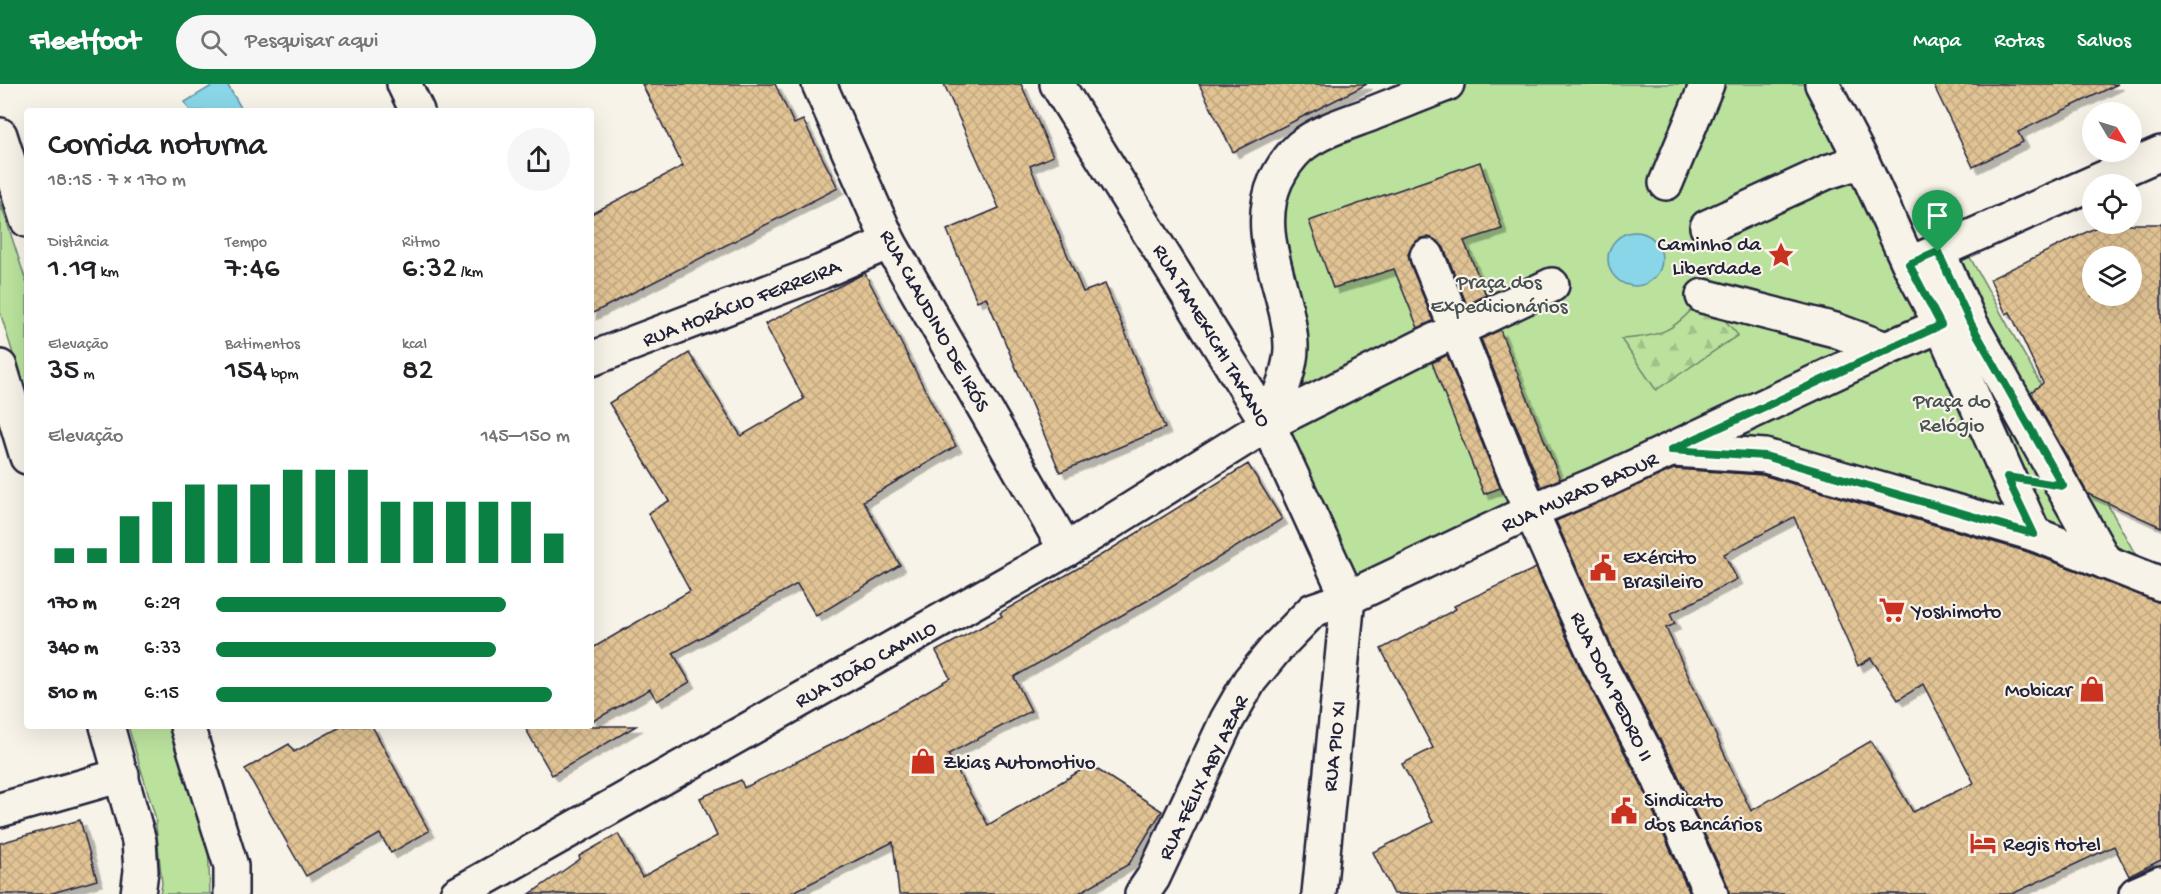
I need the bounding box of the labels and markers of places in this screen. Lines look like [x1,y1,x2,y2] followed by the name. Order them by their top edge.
[1912,190,1963,252] pin
[1657,234,1762,283] place label: Caminho da Liberdade
[1766,240,1796,270] place icon: Caminho da Liberdade
[1622,547,1704,596] place label: Exército Brasileiro
[1588,553,1618,583] public building icon: Exército Brasileiro
[1877,595,1907,625] supermarket icon: Yoshimoto
[1910,601,2002,626] place label: Yoshimoto
[2077,674,2107,704] shop icon: Mobicar
[2005,680,2074,705] place label: Mobicar
[908,746,938,776] shop icon: Zkias Automotivo
[943,752,1096,777] place label: Zkias Automotivo
[1644,790,1763,839] place label: Sindicato dos Bancários
[1609,796,1639,826] public building icon: Sindicato dos Bancários
[1968,828,1998,858] hotel icon: Regis Hotel
[2003,834,2101,859] place label: Regis Hotel

